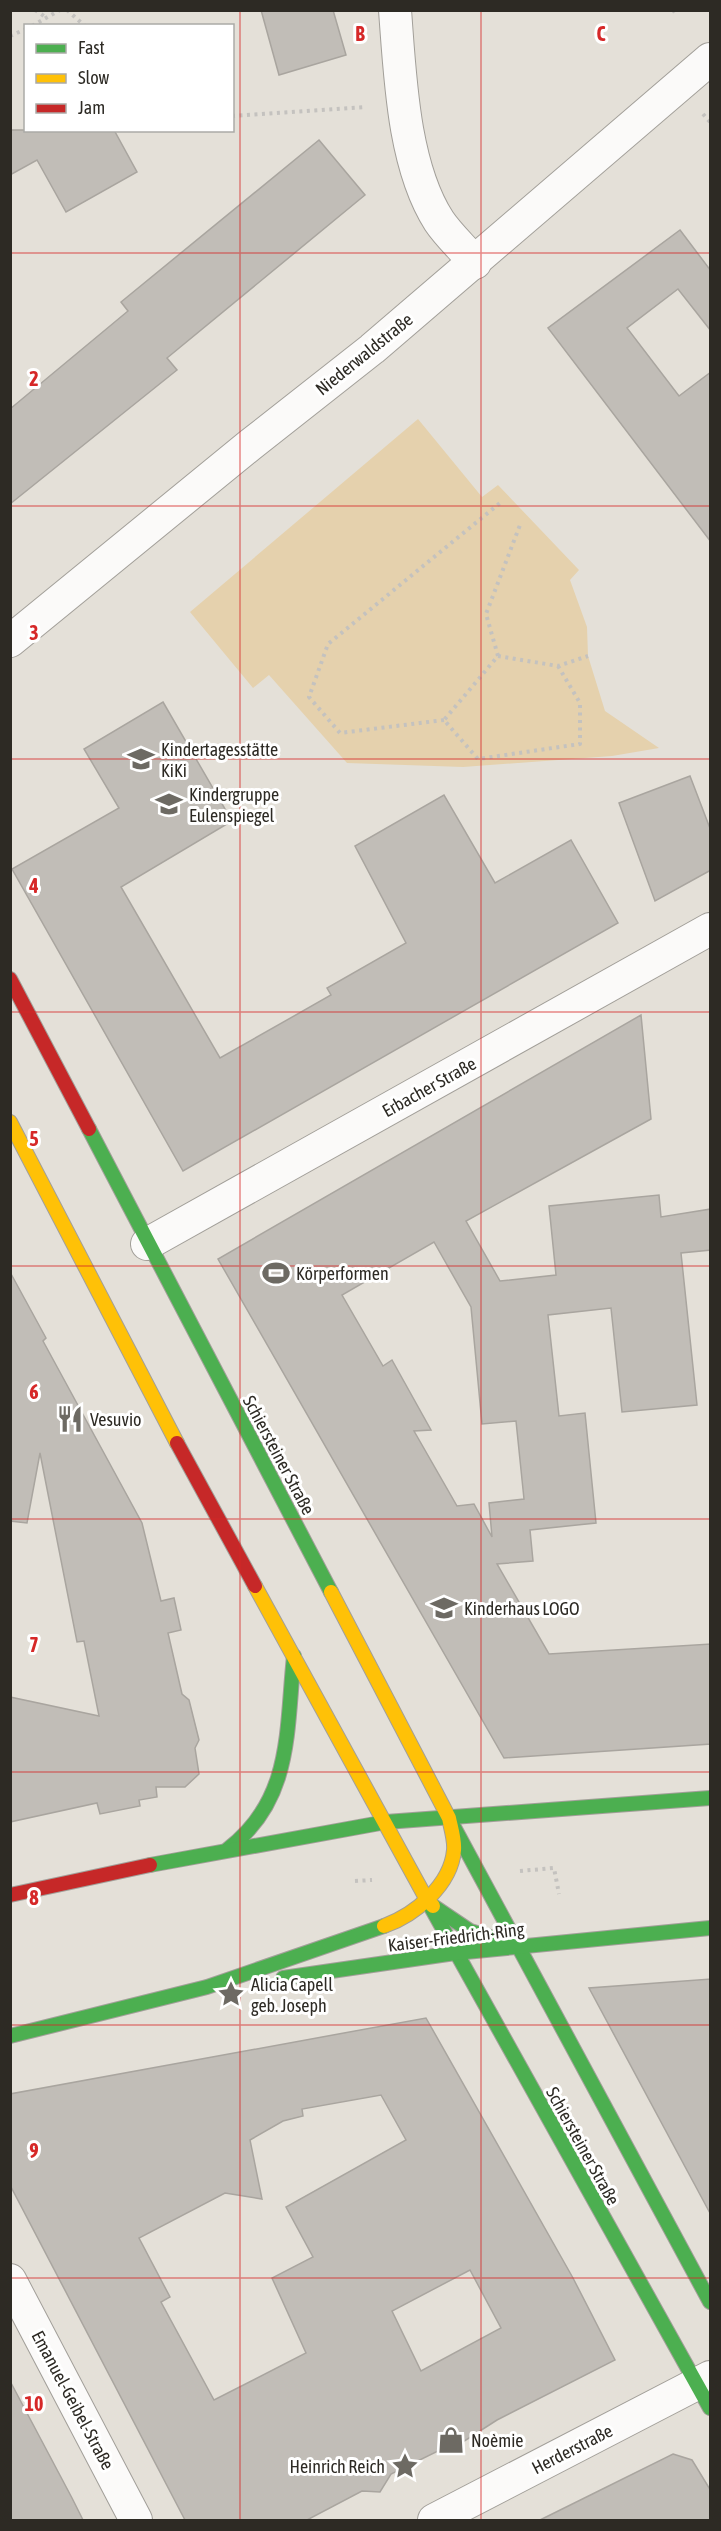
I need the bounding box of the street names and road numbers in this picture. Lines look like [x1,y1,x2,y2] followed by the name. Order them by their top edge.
[311,309,417,399] street label: Niederwaldstraße
[378,1053,480,1121] street label: Erbacher Straße
[239,1392,319,1518] street label: Schiersteiner Straße
[387,1918,526,1956] street label: Kaiser-Friedrich-Ring
[542,2083,624,2209] street label: Schiersteiner Straße
[27,2327,119,2473] street label: Emanuel-Geibel-Straße
[528,2420,616,2478] street label: Herderstraße

